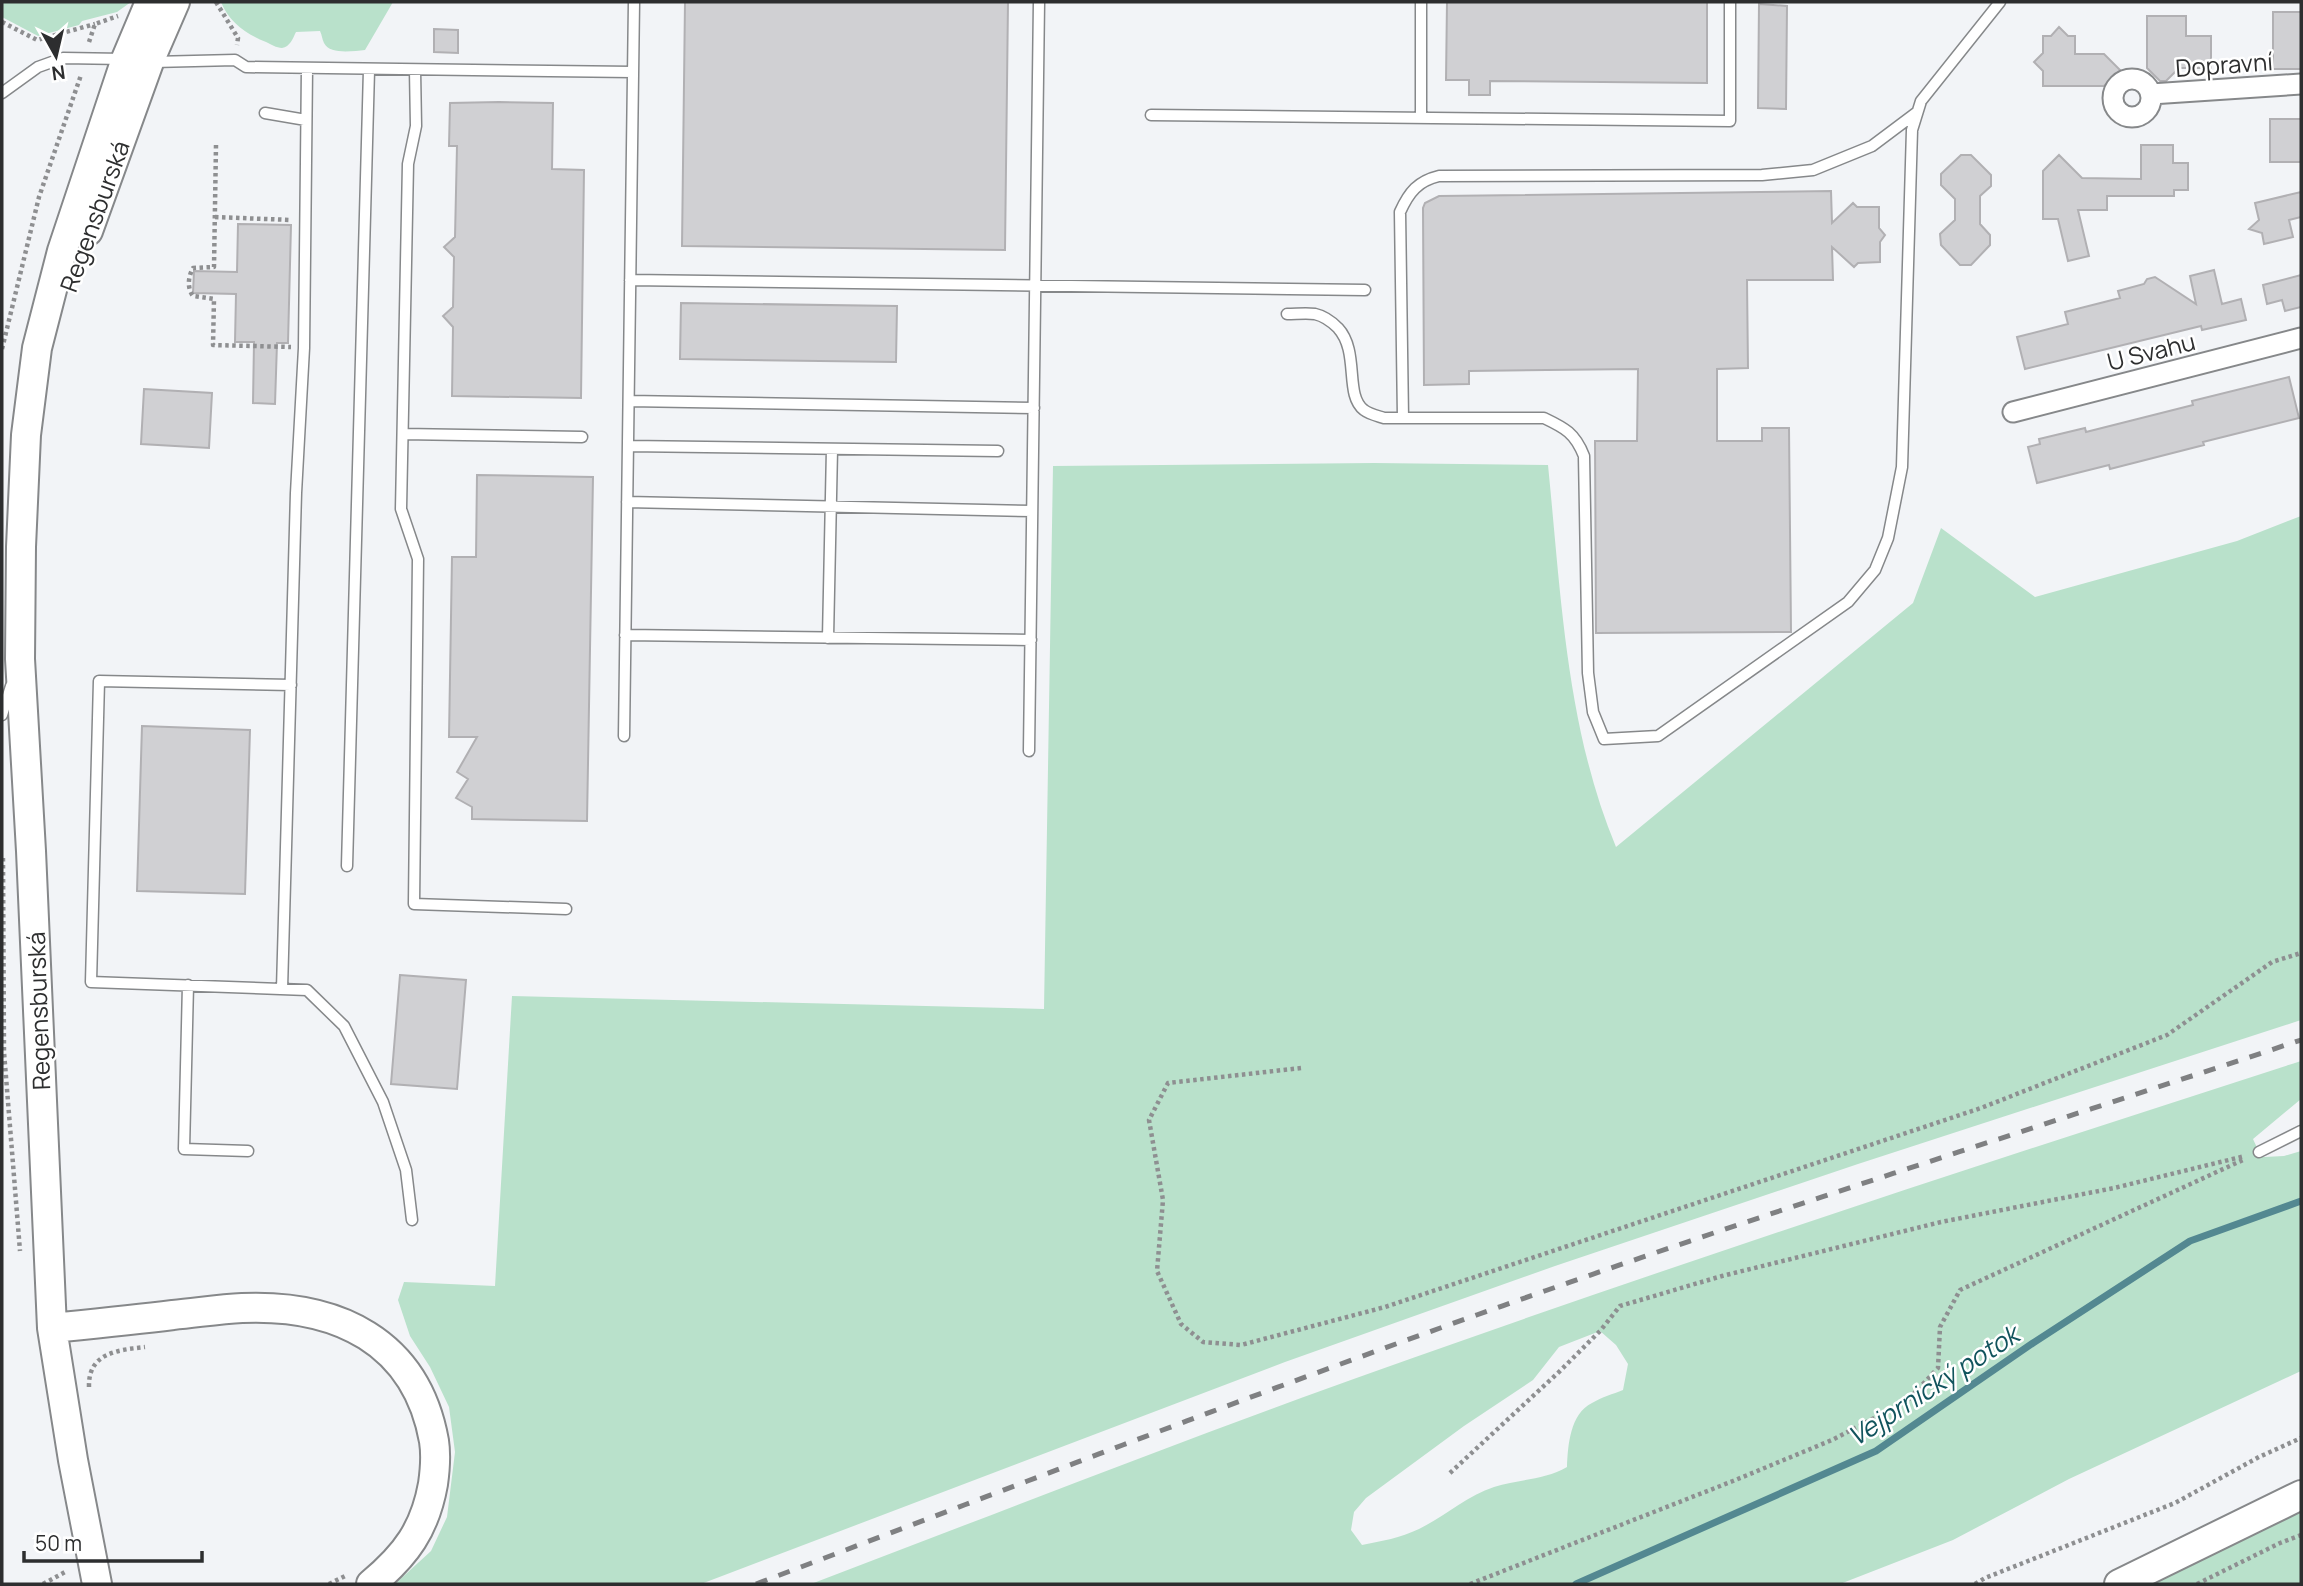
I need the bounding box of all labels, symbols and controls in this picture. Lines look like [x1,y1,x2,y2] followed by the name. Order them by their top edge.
[21,21,91,91] north arrow
[2174,44,2274,84] street label: Dopravní
[50,59,67,87] text: N
[51,136,137,296] street label: Regensburská
[2103,324,2199,378] street label: U Svahu
[19,931,57,1091] street label: Regensburská
[1840,1314,2029,1454] water label: Vejprnický potok
[24,1520,203,1564] scale bar
[35,1529,82,1557] text: 50 m

